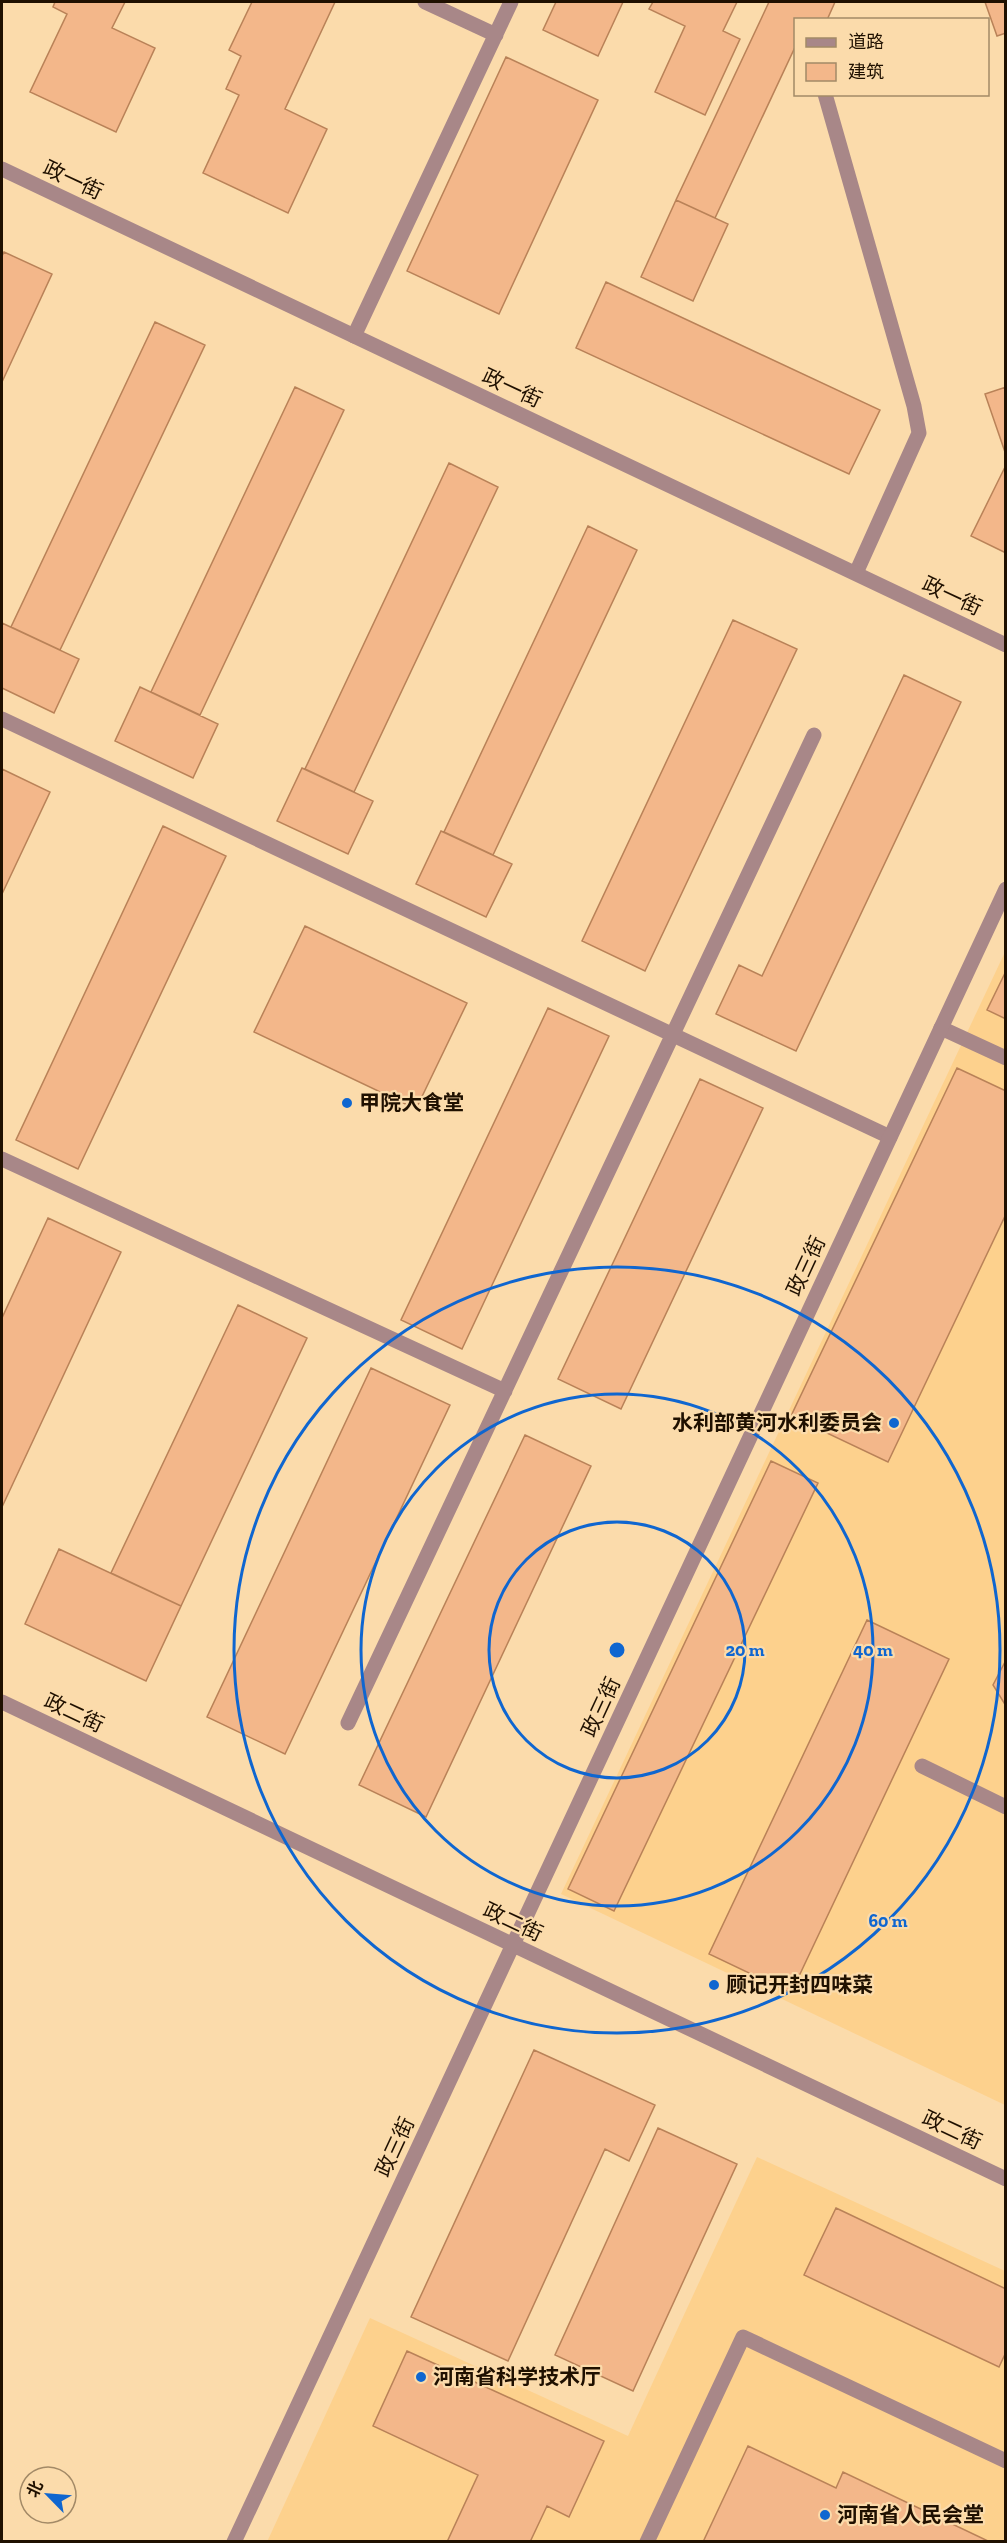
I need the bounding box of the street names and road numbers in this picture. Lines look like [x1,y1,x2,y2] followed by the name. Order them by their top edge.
[39,155,107,204] street label: 政一街
[478,363,546,412] street label: 政一街
[918,571,986,620] street label: 政一街
[781,1232,830,1300] street label: 政三街
[576,1673,625,1741] street label: 政三街
[40,1688,108,1737] street label: 政二街
[479,1897,547,1946] street label: 政二街
[918,2105,986,2154] street label: 政二街
[370,2113,419,2181] street label: 政三街

